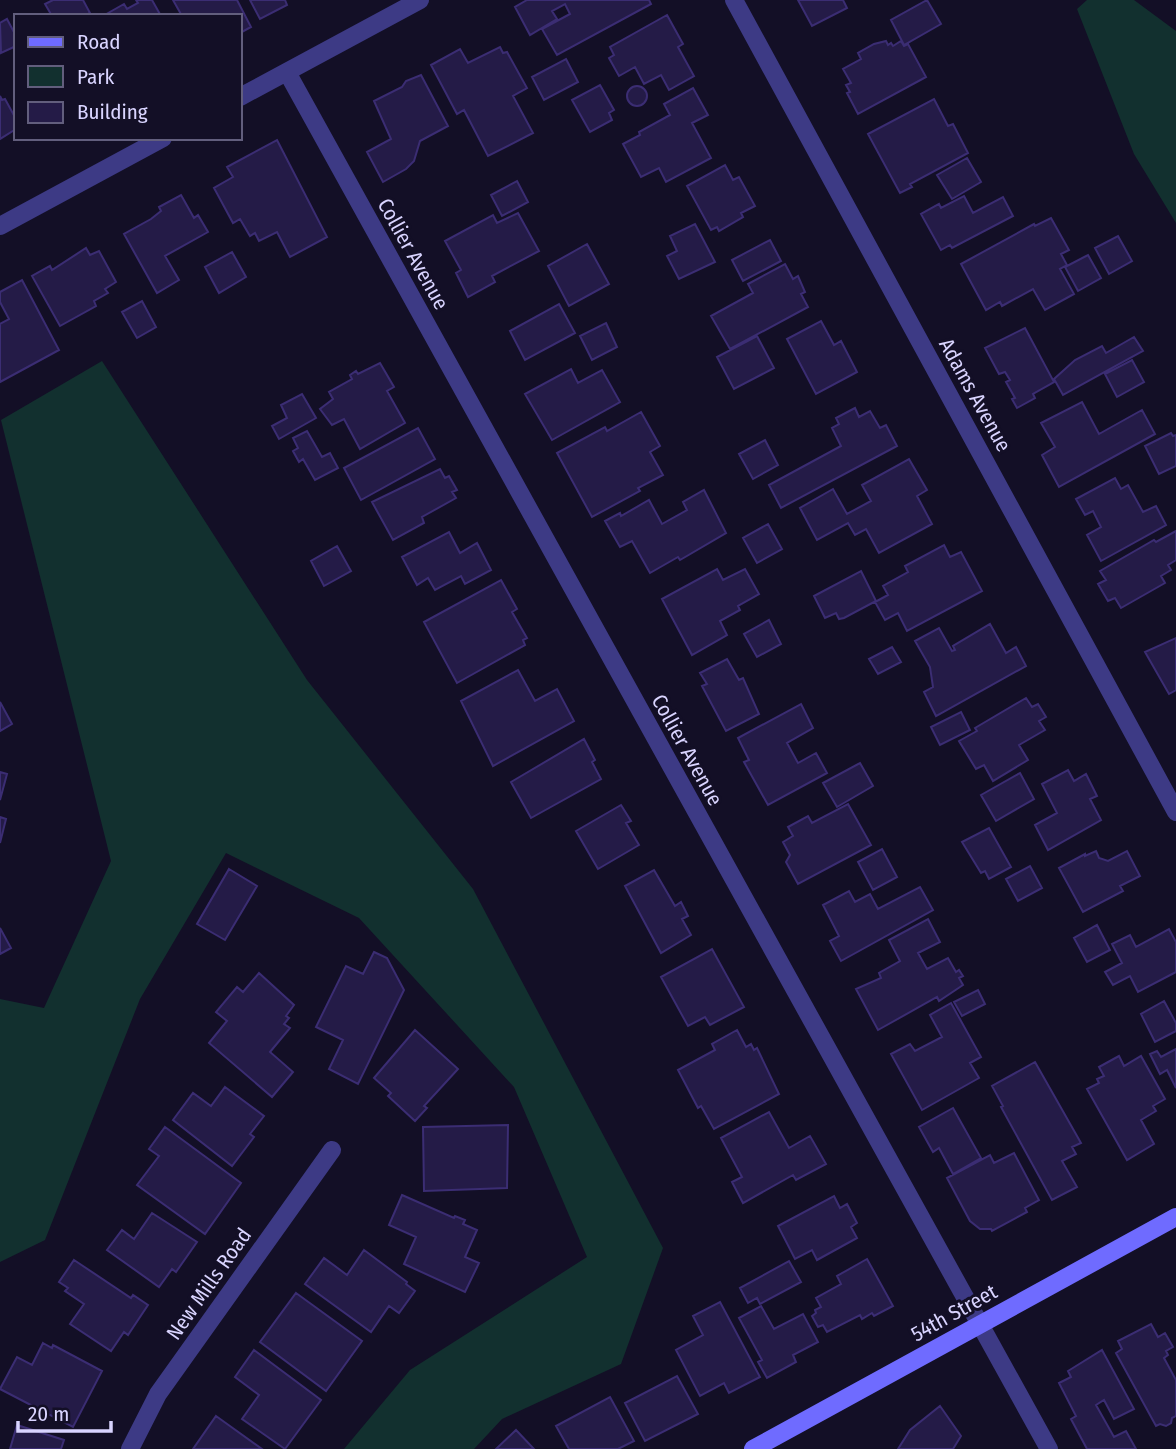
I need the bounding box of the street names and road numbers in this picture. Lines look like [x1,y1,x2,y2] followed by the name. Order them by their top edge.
[372,194,454,314] street label: Collier Avenue
[933,334,1017,456] street label: Adams Avenue
[646,690,728,810] street label: Collier Avenue
[161,1223,257,1345] street label: New Mills Road
[906,1279,1002,1347] street label: 54th Street

